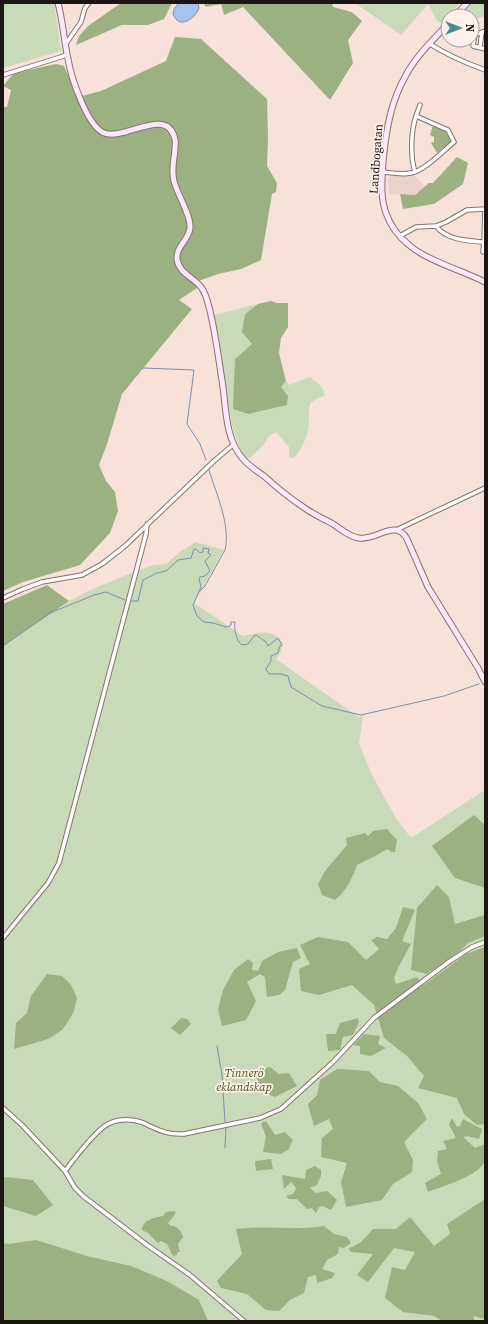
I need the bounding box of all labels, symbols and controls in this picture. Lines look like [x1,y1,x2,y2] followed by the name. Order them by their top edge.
[440,8,480,48] north arrow
[462,24,477,32] text: N
[366,123,386,195] street label: Landbogatan
[216,1065,272,1095] park label: Tinnerö eklandskap

